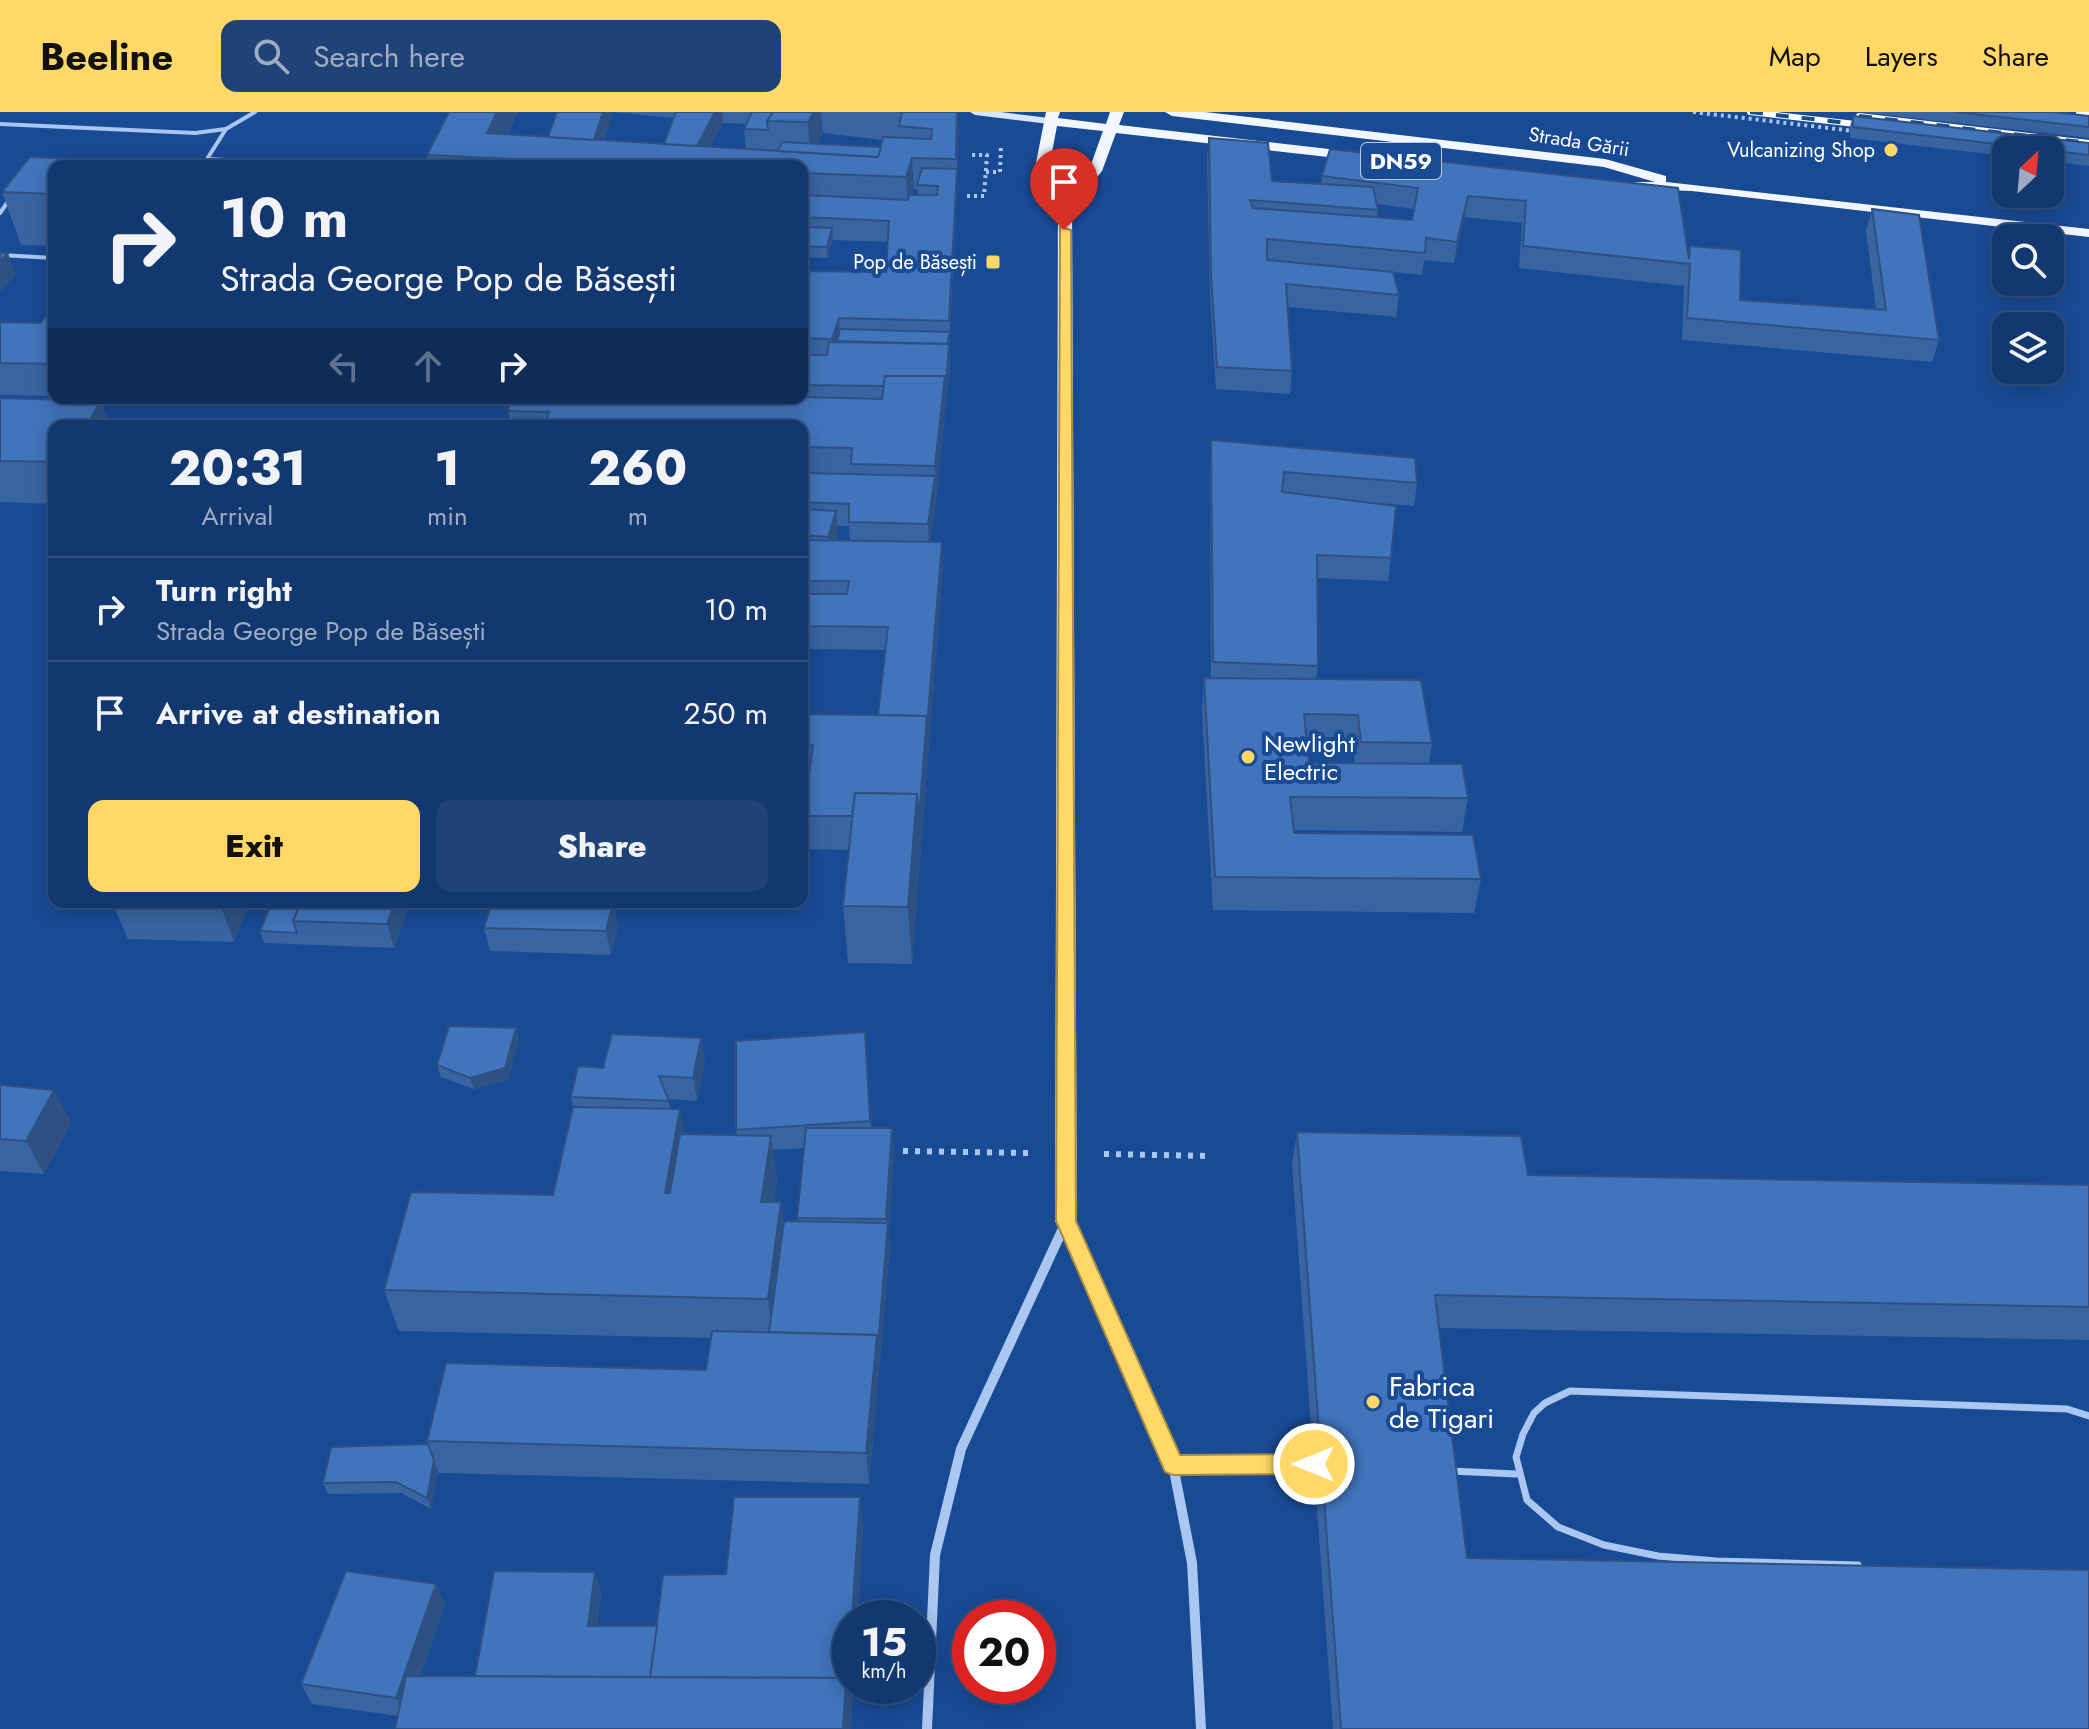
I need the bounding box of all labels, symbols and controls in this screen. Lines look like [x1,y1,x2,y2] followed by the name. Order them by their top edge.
[221,20,781,92] search box
[40,29,173,84] text: Beeline
[249,34,293,78] icon: search
[313,35,465,78] text: Search here
[1769,36,1821,77] text: Map
[1865,36,1938,77] text: Layers
[1982,36,2049,77] text: Share
[1526,120,1632,164] street label: Strada Gării
[1727,136,1875,165] place label: Vulcanizing Shop
[1992,136,2064,208] north arrow
[1992,136,2064,384] map controls
[1882,141,1900,159] marker: Vulcanizing Shop
[1361,143,1441,179] road number: DN59
[1030,148,1098,230] pin
[1042,160,1086,204] icon: arrive
[220,177,348,258] text: 10 m
[88,192,192,296] icon: right
[1992,224,2064,296] button: search
[853,248,977,277] place label: Pop de Băsești
[220,252,677,304] text: Strada George Pop de Băsești
[984,253,1002,271] marker: Pop de Băsești
[1992,312,2064,384] button: layers
[322,344,366,388] icon: left
[406,344,450,388] icon: ahead
[490,344,534,388] icon: right
[169,434,306,503] text: 20:31
[435,434,460,503] text: 1
[588,434,687,503] text: 260
[202,497,273,535] text: Arrival
[427,497,468,535] text: min
[628,497,648,535] text: m
[156,569,292,612] text: Turn right
[88,587,132,631] icon: right
[704,588,768,631] text: 10 m
[156,612,486,650] text: Strada George Pop de Băsești
[88,691,132,735] icon: arrive
[156,692,441,735] text: Arrive at destination
[684,692,768,735] text: 250 m
[1264,726,1355,789] place label: Newlight Electric
[1239,748,1257,766] marker: Newlight Electric
[88,800,420,892] button: Exit
[436,800,768,892] button: Share
[1389,1366,1494,1439] place label: Fabrica de Tigari
[1364,1393,1382,1411] marker: Fabrica de Tigari
[1272,1422,1356,1506] position arrow
[952,1600,1056,1704] speed limit sign: 20
[861,1613,907,1671] text: 15
[861,1657,907,1686] text: km/h

